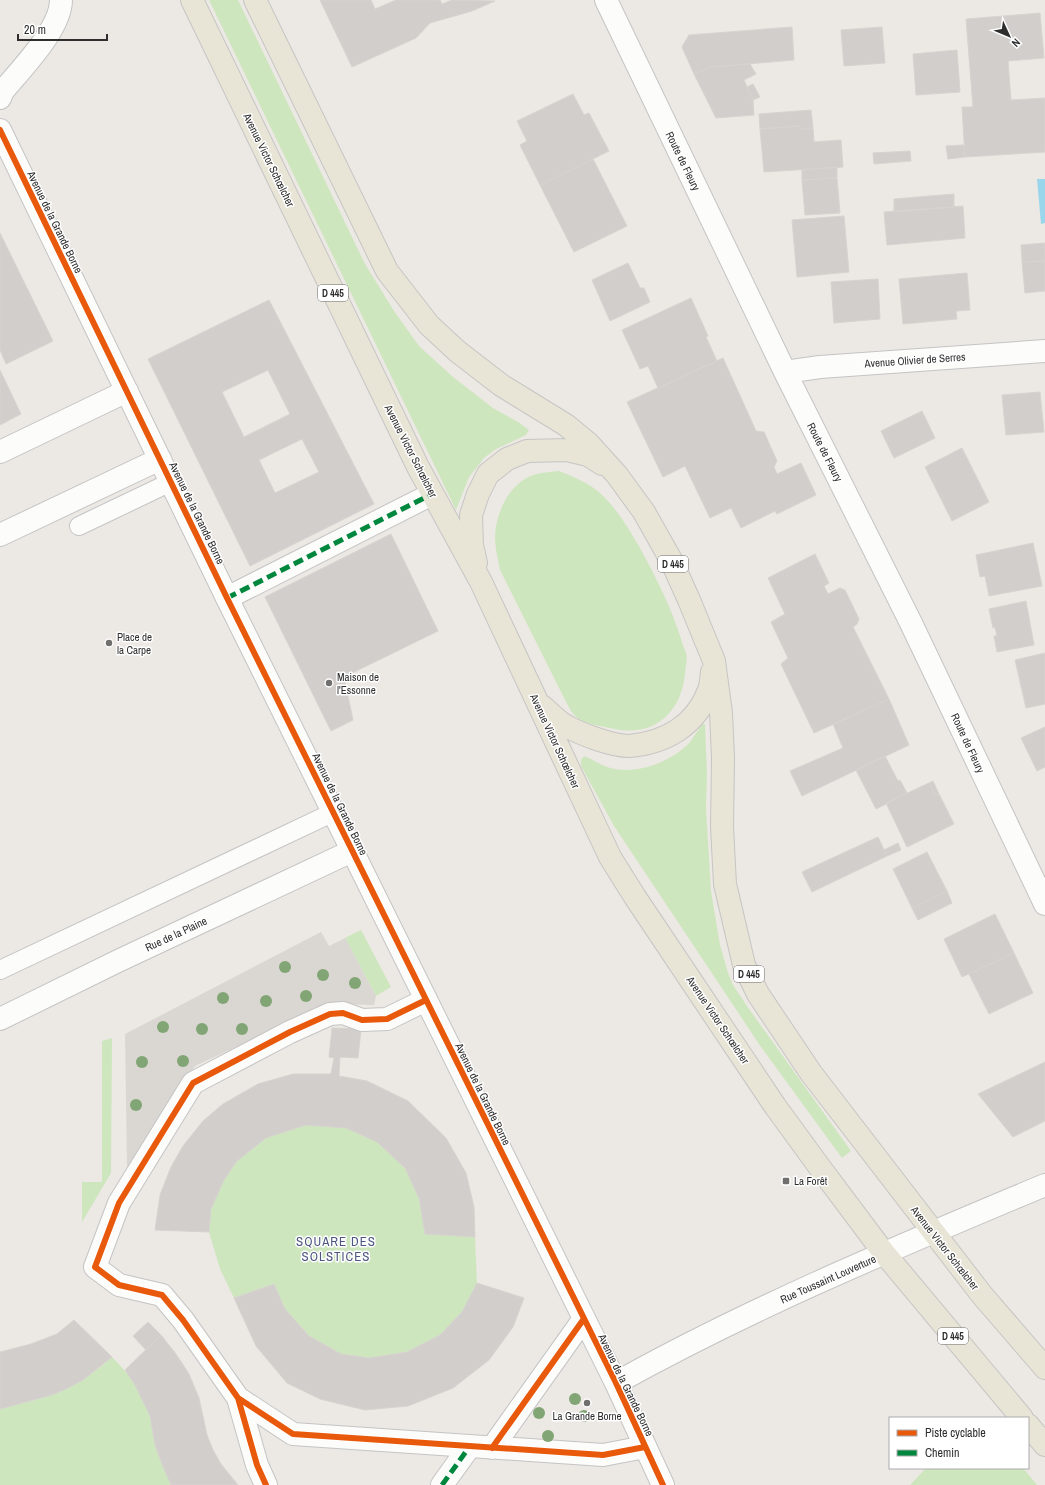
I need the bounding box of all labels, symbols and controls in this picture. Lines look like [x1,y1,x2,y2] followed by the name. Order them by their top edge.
[18,16,107,42] scale bar
[989,16,1029,56] north arrow
[24,22,46,38] text: 20 m
[1009,36,1023,50] text: N
[240,110,298,209] street label: Avenue Victor Schœlcher
[663,129,704,193] street label: Route de Fleury
[24,168,86,275] street label: Avenue de la Grande Borne
[318,285,348,301] road number: D 445
[863,349,966,371] street label: Avenue Olivier de Serres
[381,401,440,500] street label: Avenue Victor Schœlcher
[804,420,846,484] street label: Route de Fleury
[166,459,228,566] street label: Avenue de la Grande Borne
[658,556,688,572] road number: D 445
[117,630,152,657] place label: Place de la Carpe
[104,638,114,648] marker: Place de la Carpe
[337,670,379,697] place label: Maison de l'Essonne
[324,678,334,688] marker: Maison de l'Essonne
[527,691,583,790] street label: Avenue Victor Schœlcher
[948,711,988,775] street label: Route de Fleury
[309,750,371,857] street label: Avenue de la Grande Borne
[143,914,209,954] street label: Rue de la Plaine
[734,966,764,982] road number: D 445
[683,973,752,1066] street label: Avenue Victor Schœlcher
[452,1040,514,1147] street label: Avenue de la Grande Borne
[794,1174,828,1188] place label: La Forêt
[781,1176,791,1186] marker: La Forêt
[907,1203,982,1293] street label: Avenue Victor Schœlcher
[296,1233,376,1265] district label: SQUARE DES SOLSTICES
[778,1252,878,1306] street label: Rue Toussaint Louverture
[938,1328,968,1344] road number: D 445
[595,1331,657,1438] street label: Avenue de la Grande Borne
[582,1398,592,1408] marker: La Grande Borne
[552,1409,622,1423] place label: La Grande Borne
[889,1417,1029,1469] legend
[925,1425,986,1441] text: Piste cyclable
[925,1445,959,1461] text: Chemin

